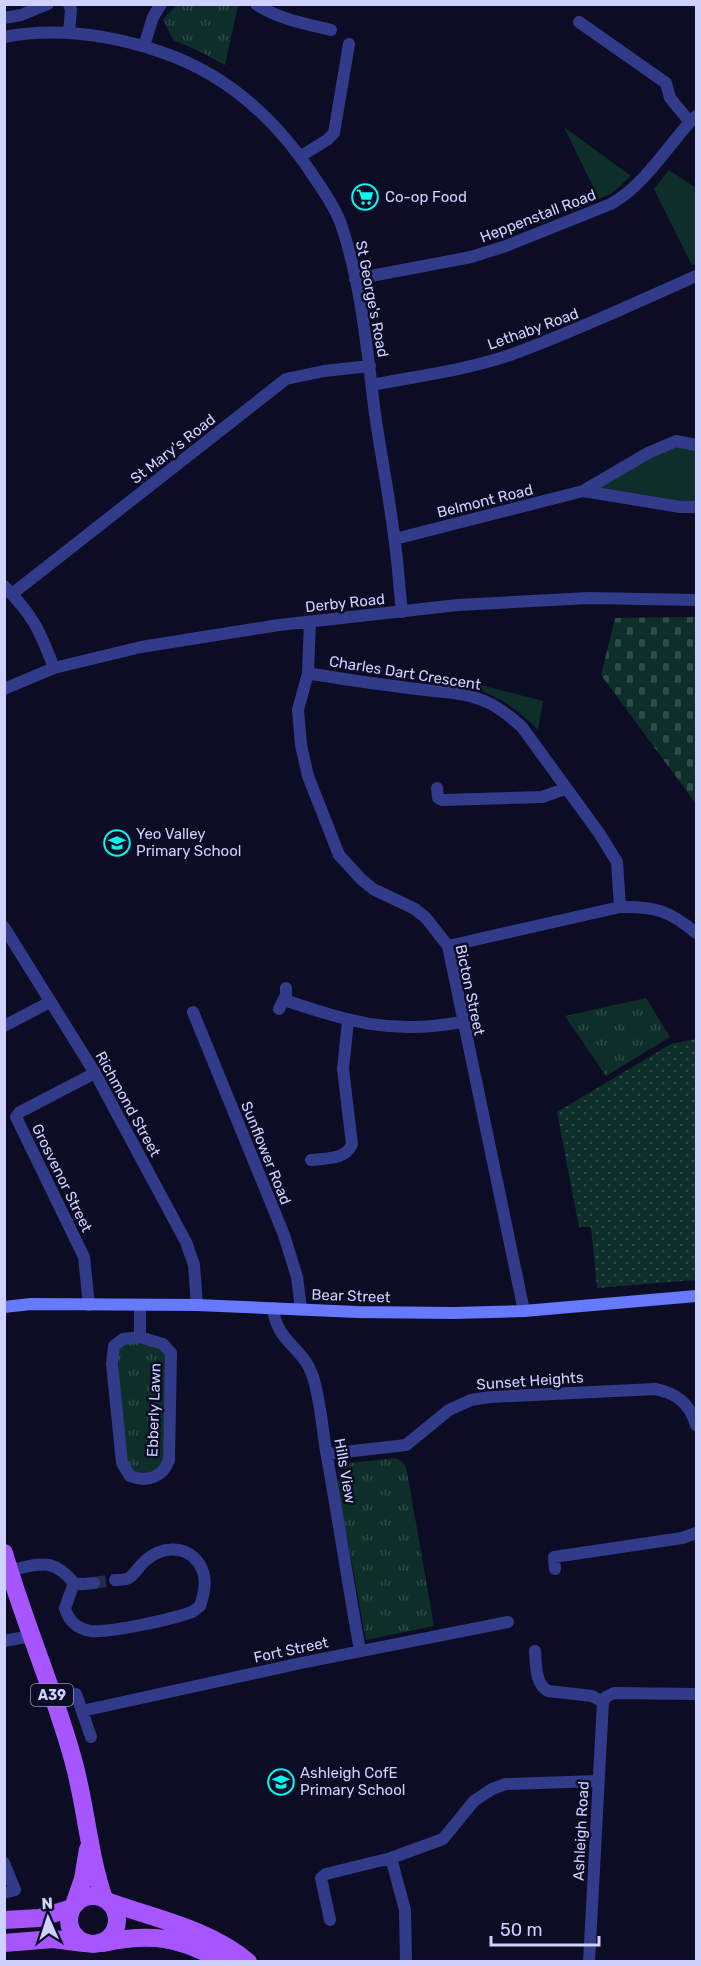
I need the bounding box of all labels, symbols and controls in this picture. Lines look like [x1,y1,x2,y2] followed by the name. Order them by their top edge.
[350,182,380,212] supermarket icon: Co-op Food
[477,186,599,246] street label: Heppenstall Road
[385,188,467,206] place label: Co-op Food
[352,239,392,359] street label: St George's Road
[485,304,581,354] street label: Lethaby Road
[127,410,219,488] street label: St Mary's Road
[435,480,535,522] street label: Belmont Road
[304,590,386,616] street label: Derby Road
[328,652,482,694] street label: Charles Dart Crescent
[136,825,241,860] place label: Yeo Valley Primary School
[102,828,132,858] school or university icon: Yeo Valley Primary School
[452,943,488,1037] street label: Bicton Street
[92,1048,165,1160] street label: Richmond Street
[237,1099,295,1207] street label: Sunflower Road
[28,1121,96,1235] street label: Grosvenor Street
[311,1286,391,1306] street label: Bear Street
[143,1363,165,1457] street label: Ebberly Lawn
[476,1368,584,1394] street label: Sunset Heights
[330,1437,360,1505] street label: Hills View
[252,1633,330,1667] street label: Fort Street
[31,1684,73,1706] road number: A39
[300,1764,405,1799] place label: Ashleigh CofE Primary School
[266,1767,296,1797] school or university icon: Ashleigh CofE Primary School
[569,1781,593,1881] street label: Ashleigh Road
[18,1888,78,1948] north arrow
[41,1894,53,1913] text: N
[491,1909,599,1947] scale bar
[500,1919,543,1941] text: 50 m

